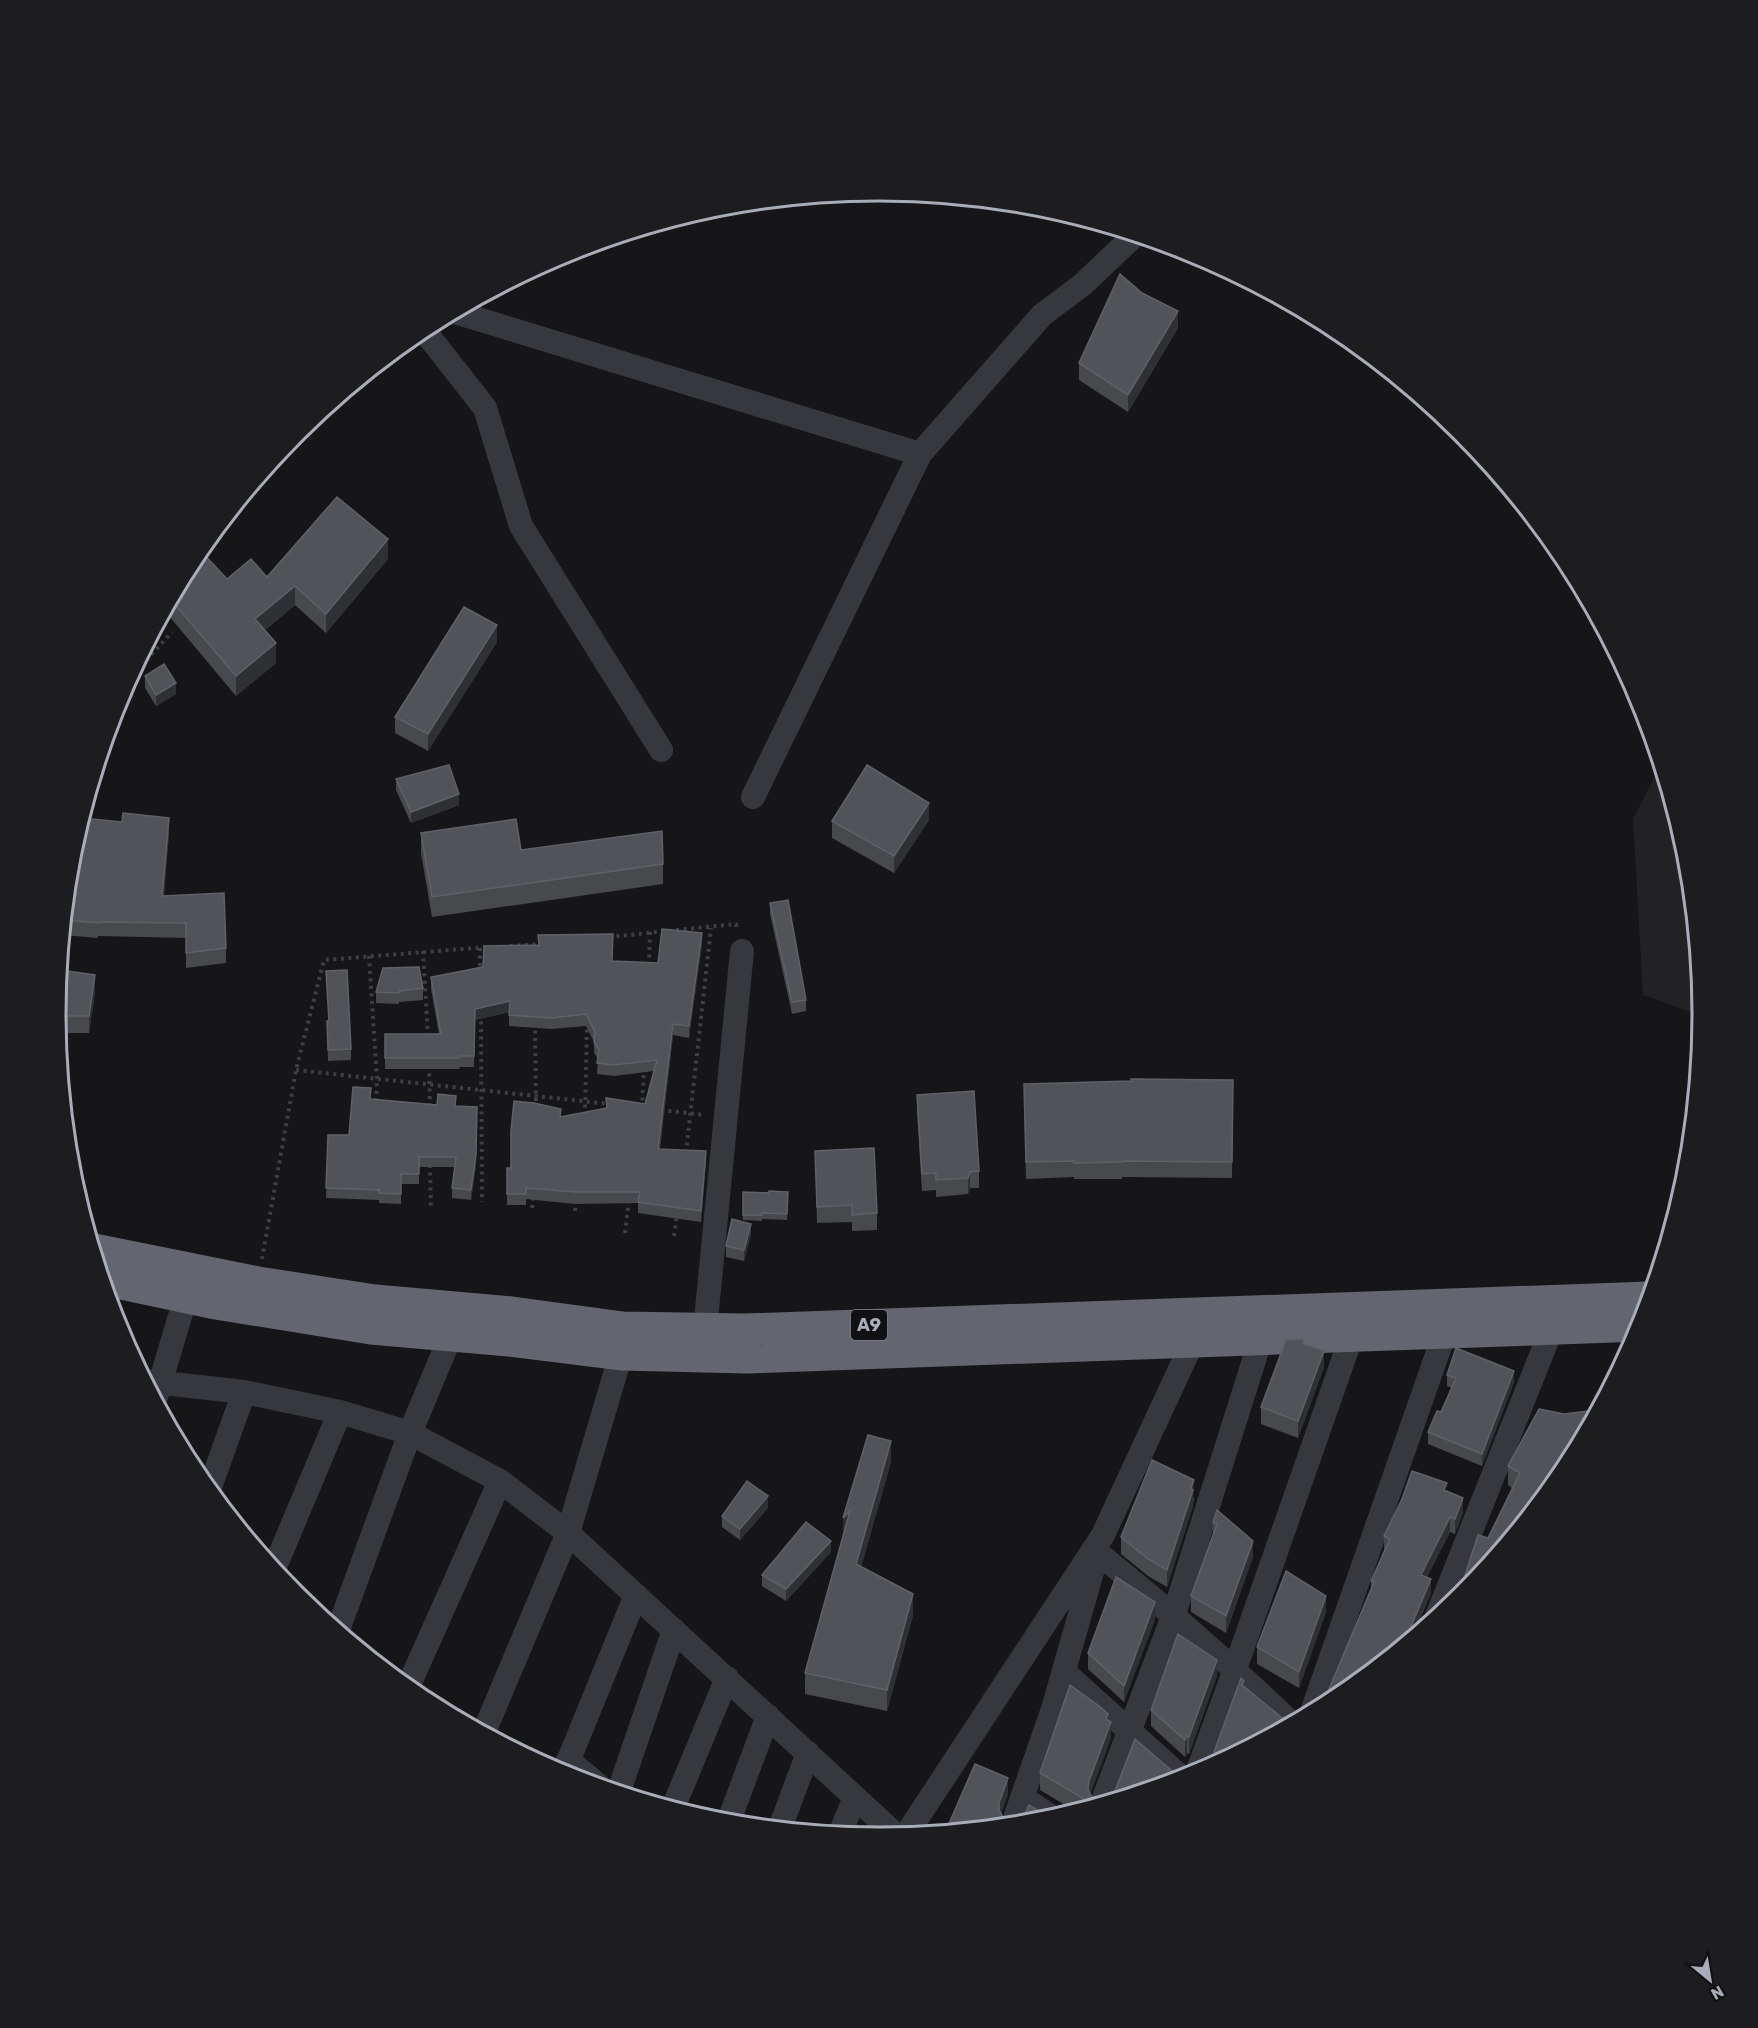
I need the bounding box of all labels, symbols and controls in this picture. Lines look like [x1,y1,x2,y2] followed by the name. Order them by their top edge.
[851,1310,887,1340] road number: A9
[1680,1950,1740,2010] north arrow
[1708,1981,1727,2004] text: N

